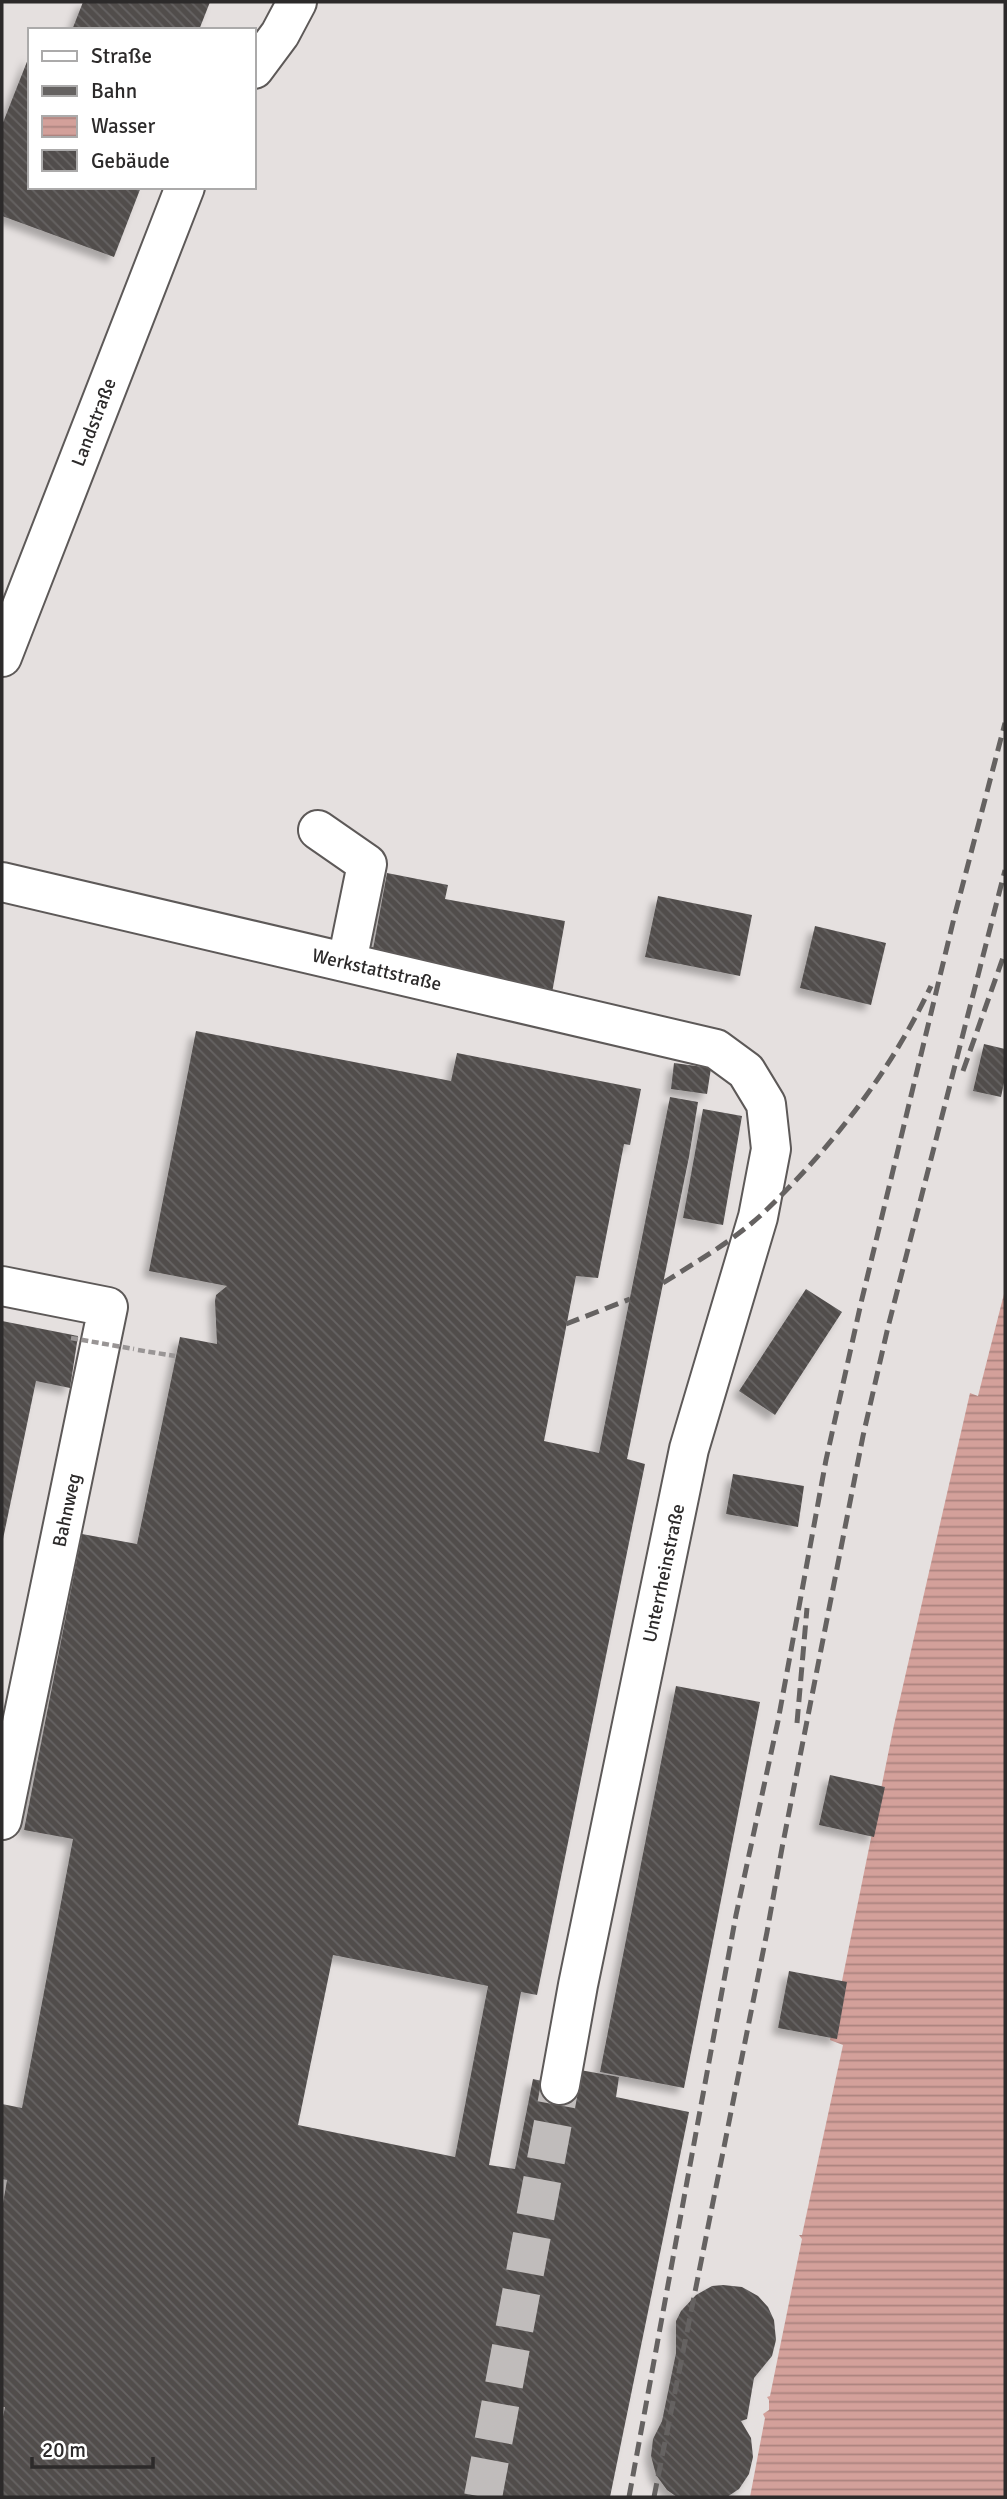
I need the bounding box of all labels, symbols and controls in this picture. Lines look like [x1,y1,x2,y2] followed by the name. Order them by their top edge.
[28,28,256,189] legend
[91,43,152,69] text: Straße
[91,78,137,104] text: Bahn
[91,113,156,139] text: Wasser
[91,148,170,174] text: Gebäude
[66,375,122,470] street label: Landstraße
[310,943,444,997] street label: Werkstattstraße
[47,1471,86,1549] street label: Bahnweg
[638,1502,690,1645] street label: Unterrheinstraße
[32,2426,152,2470] scale bar
[42,2437,86,2463] text: 20 m

